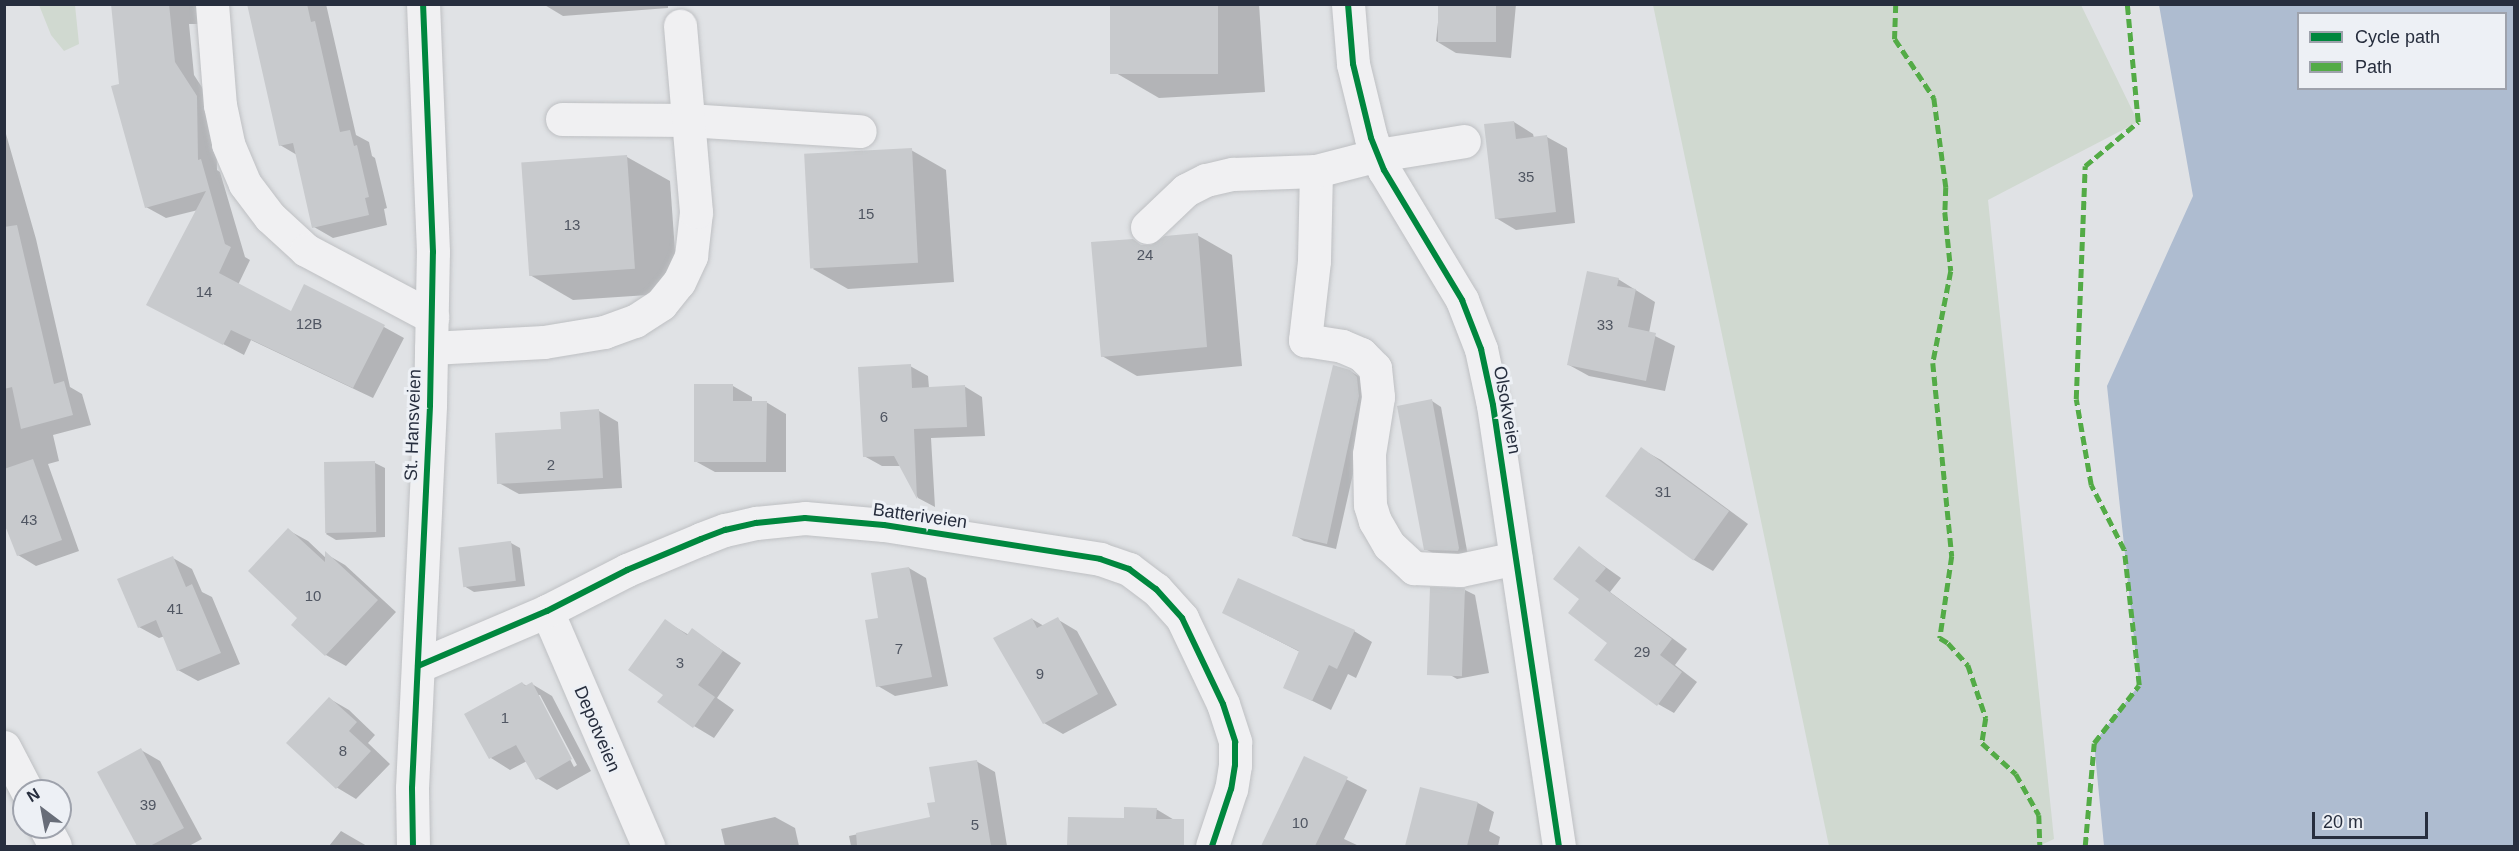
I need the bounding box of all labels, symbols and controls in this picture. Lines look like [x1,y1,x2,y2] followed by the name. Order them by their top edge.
[2297,12,2507,90] legend
[2355,27,2440,47] text: Cycle path
[2355,57,2392,77] text: Path
[1518,168,1534,186] house number: 35
[858,205,874,223] house number: 15
[564,216,580,234] house number: 13
[1137,246,1153,264] house number: 24
[196,283,212,301] house number: 14
[296,315,322,333] house number: 12B
[1597,316,1613,334] house number: 33
[1489,364,1525,456] street label: Olsokveien
[400,369,426,481] street label: St. Hansveien
[880,408,888,426] house number: 6
[547,456,555,474] house number: 2
[1655,483,1671,501] house number: 31
[871,499,969,533] street label: Batteriveien
[21,511,37,529] house number: 43
[305,587,321,605] house number: 10
[167,600,183,618] house number: 41
[895,640,903,658] house number: 7
[1634,643,1650,661] house number: 29
[676,654,684,672] house number: 3
[1036,665,1044,683] house number: 9
[569,683,625,775] street label: Depotveien
[501,709,509,727] house number: 1
[339,742,347,760] house number: 8
[12,779,72,839] north arrow
[24,785,43,805] text: N
[140,796,156,814] house number: 39
[2315,800,2430,838] scale bar
[2323,812,2363,832] text: 20 m
[1292,814,1308,832] house number: 10
[971,816,979,834] house number: 5

